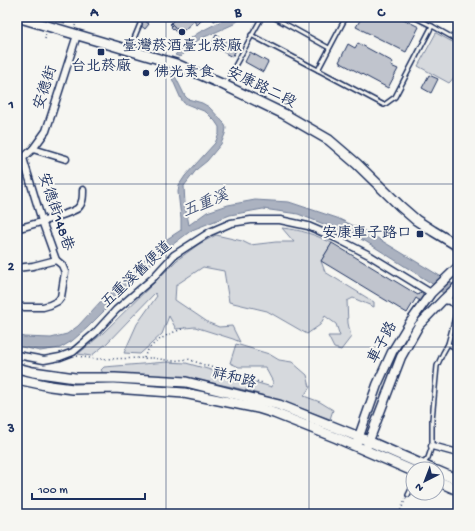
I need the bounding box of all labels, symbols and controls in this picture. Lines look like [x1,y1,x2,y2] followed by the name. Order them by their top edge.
[89,6,99,21] text: A
[234,6,243,21] text: B
[376,6,386,21] text: C
[177,27,187,37] marker: 臺灣菸酒臺北菸廠
[122,37,242,56] place label: 臺灣菸酒臺北菸廠
[96,47,106,57] marker: 台北菸廠
[71,58,131,76] place label: 台北菸廠
[223,63,299,113] street label: 安康路二段
[30,64,62,112] street label: 安德街
[154,64,214,82] place label: 佛光素食
[141,68,151,78] marker: 佛光素食
[7,98,14,113] text: 1
[33,170,78,253] street label: 安德街148巷
[180,186,233,223] water label: 五重溪
[322,225,412,243] place label: 安康車子路口
[415,229,425,239] marker: 安康車子路口
[98,238,176,312] street label: 五重溪舊便道
[8,260,15,275] text: 2
[364,319,402,367] street label: 車子路
[210,365,258,393] street label: 祥和路
[7,422,15,437] text: 3
[405,461,445,501] north arrow
[32,475,145,501] scale bar
[413,480,426,494] text: N
[37,484,68,498] text: 100 m

